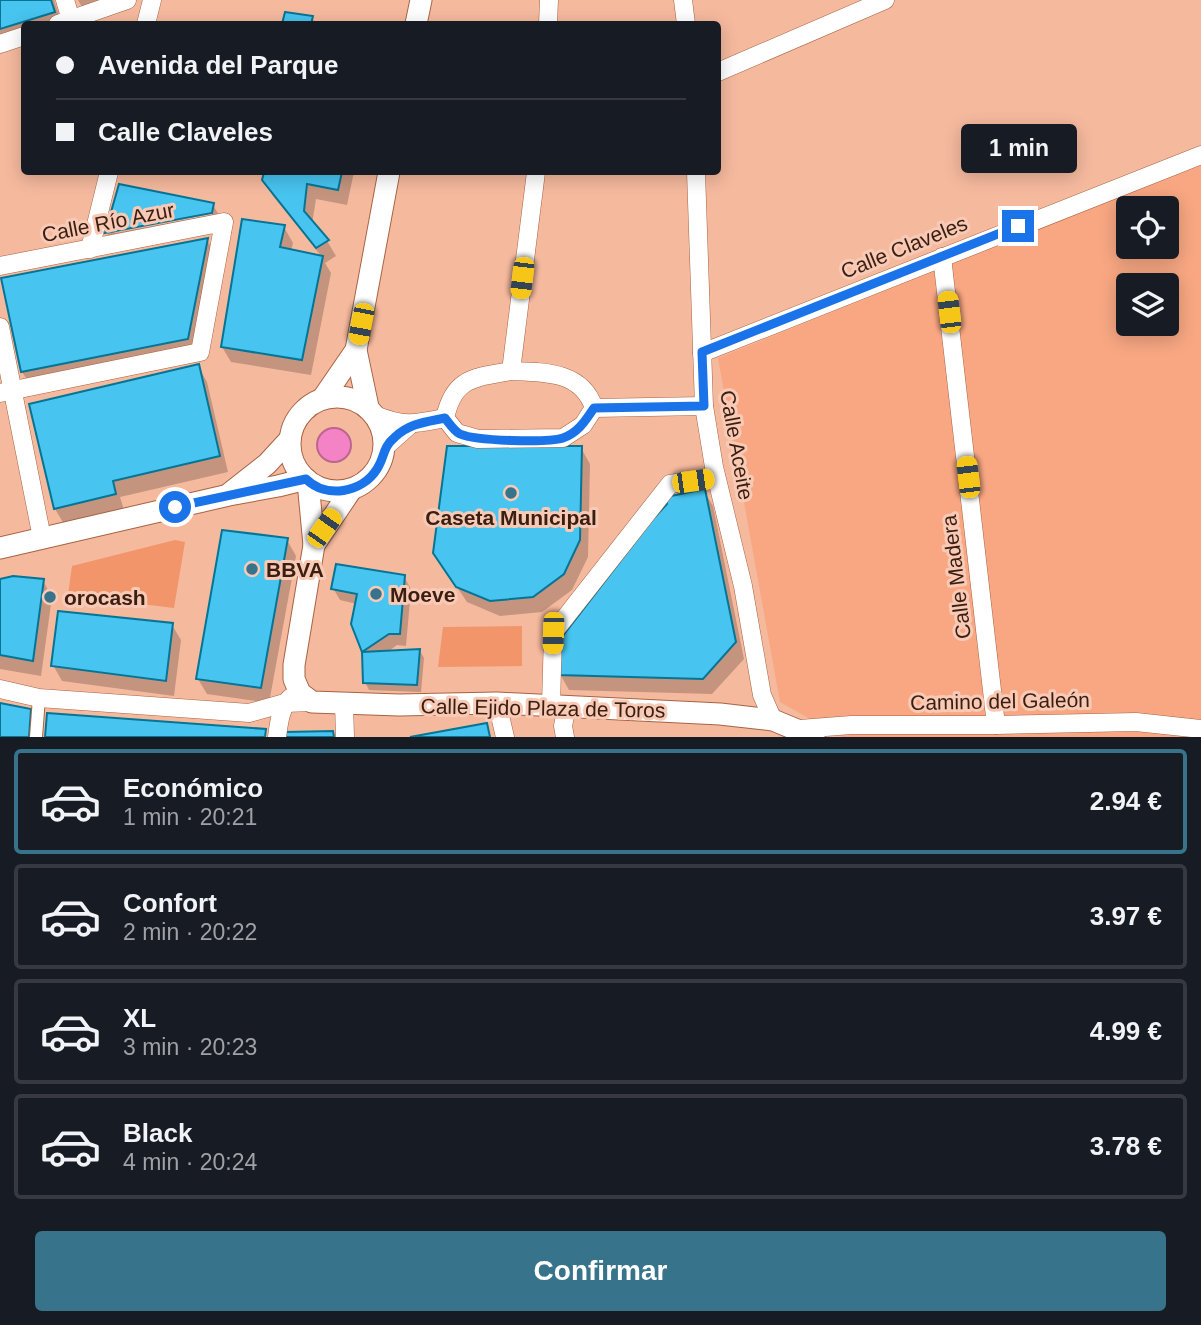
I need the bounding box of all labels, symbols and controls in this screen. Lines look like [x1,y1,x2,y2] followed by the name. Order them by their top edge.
[98,50,338,80] text: Avenida del Parque
[98,117,273,147] text: Calle Claveles
[960,124,1076,174] callout: 1 min
[989,135,1049,161] text: 1 min
[1116,196,1179,336] map controls
[1116,196,1179,259] button: locate
[40,198,176,246] street label: Calle Río Azur
[1002,210,1034,242] route end
[837,211,971,283] street label: Calle Claveles
[510,256,535,300] car
[1116,273,1179,336] button: layers
[937,290,962,334] car
[347,301,376,347] car
[716,388,758,502] street label: Calle Aceite
[956,455,981,499] car
[671,468,716,494] car
[503,485,519,501] marker: Caseta Municipal
[159,491,191,523] route start
[304,505,345,551] car
[425,506,597,529] place label: Caseta Municipal
[937,513,975,640] street label: Calle Madera
[266,558,324,581] place label: BBVA
[244,561,260,577] marker: BBVA
[390,583,455,606] place label: Moeve
[64,586,146,609] place label: orocash
[368,586,384,602] marker: Moeve
[42,589,58,605] marker: orocash
[542,612,565,654] car
[910,688,1090,714] street label: Camino del Galeón
[420,694,666,722] street label: Calle Ejido Plaza de Toros
[39,770,102,833] icon: car
[123,773,263,803] text: Económico
[1090,786,1162,816] text: 2.94 €
[123,804,257,830] text: 1 min · 20:21
[39,885,102,948] icon: car
[123,888,217,918] text: Confort
[1090,901,1162,931] text: 3.97 €
[123,919,257,945] text: 2 min · 20:22
[39,1000,102,1063] icon: car
[123,1003,156,1033] text: XL
[1090,1016,1162,1046] text: 4.99 €
[123,1034,257,1060] text: 3 min · 20:23
[39,1115,102,1178] icon: car
[123,1118,192,1148] text: Black
[1090,1131,1162,1161] text: 3.78 €
[123,1149,257,1175] text: 4 min · 20:24
[35,1231,1166,1311] button: Confirmar

